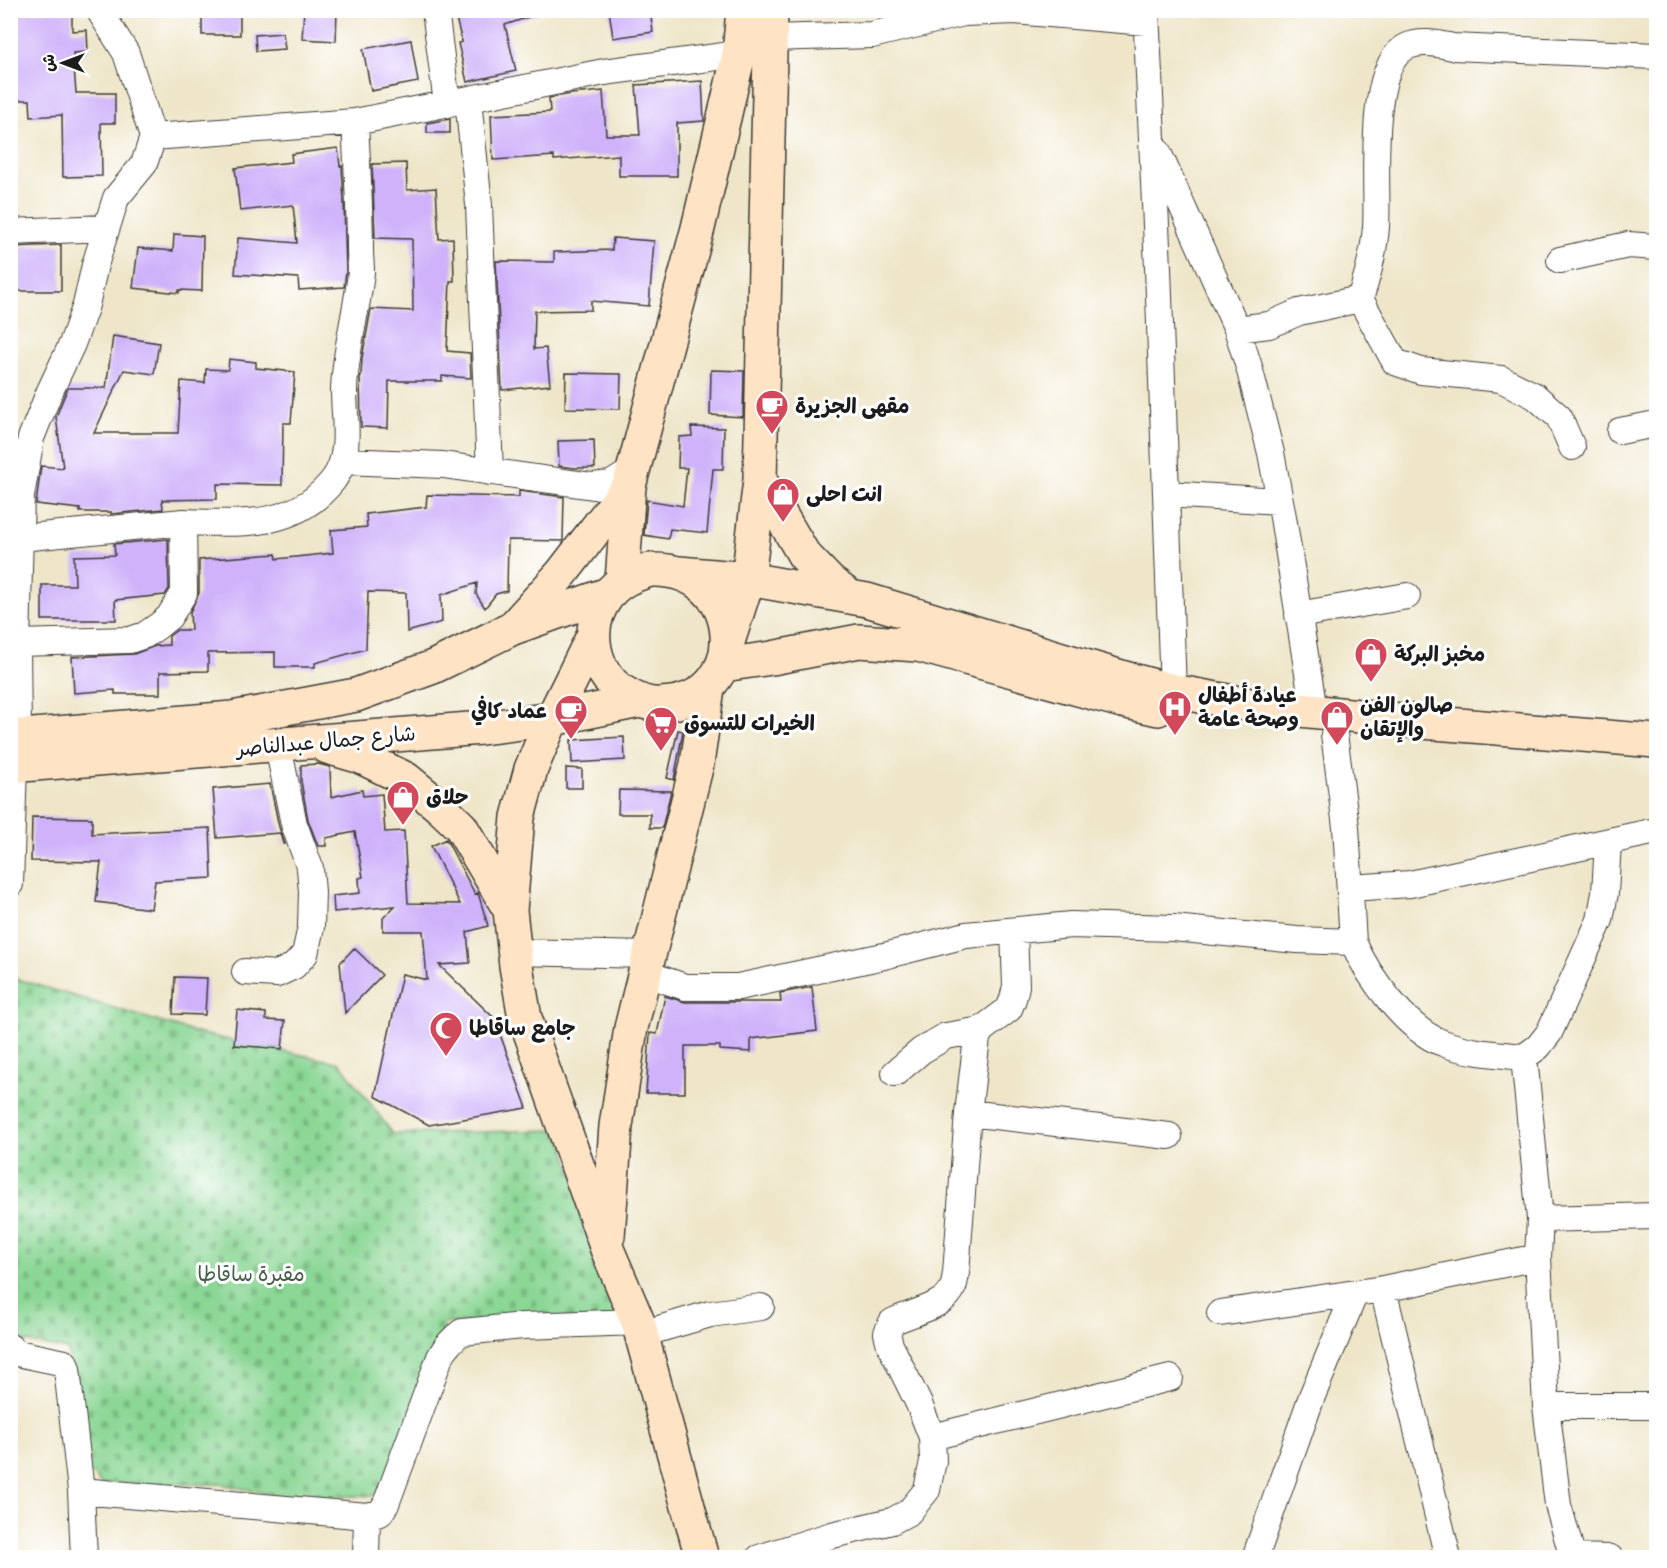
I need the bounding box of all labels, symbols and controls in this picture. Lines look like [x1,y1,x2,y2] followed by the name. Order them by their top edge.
[33,33,93,93] north arrow
[37,54,59,72] text: ش
[754,388,790,435] cafe icon: مقهى الجزيرة
[795,391,909,420] place label: مقهى الجزيرة
[765,476,801,523] shop icon: انت احلى
[806,479,882,508] place label: انت احلى
[1353,636,1389,683] shop icon: مخبز البركة
[1394,639,1485,668] place label: مخبز البركة
[1198,680,1299,733] place label: عيادة أطفال وصحة عامة
[1157,689,1193,736] hospital icon: عيادة أطفال وصحة عامة
[1360,690,1453,743] place label: صالون الفن والإتقان
[553,693,589,740] cafe icon: عماد كافي
[471,695,548,726] place label: عماد كافي
[1319,699,1355,746] shop icon: صالون الفن والإتقان
[643,705,679,752] supermarket icon: الخيرات للتسوق
[684,708,815,737] place label: الخيرات للتسوق
[233,718,417,764] street label: شارع جمال عبدالناصر
[385,779,421,826] shop icon: حلاق
[426,782,468,811] place label: حلاق
[428,1010,464,1057] mosque icon: جامع ساقاطا
[469,1013,576,1043] place label: جامع ساقاطا
[197,1259,305,1288] park label: مقبرة ساقاطا

